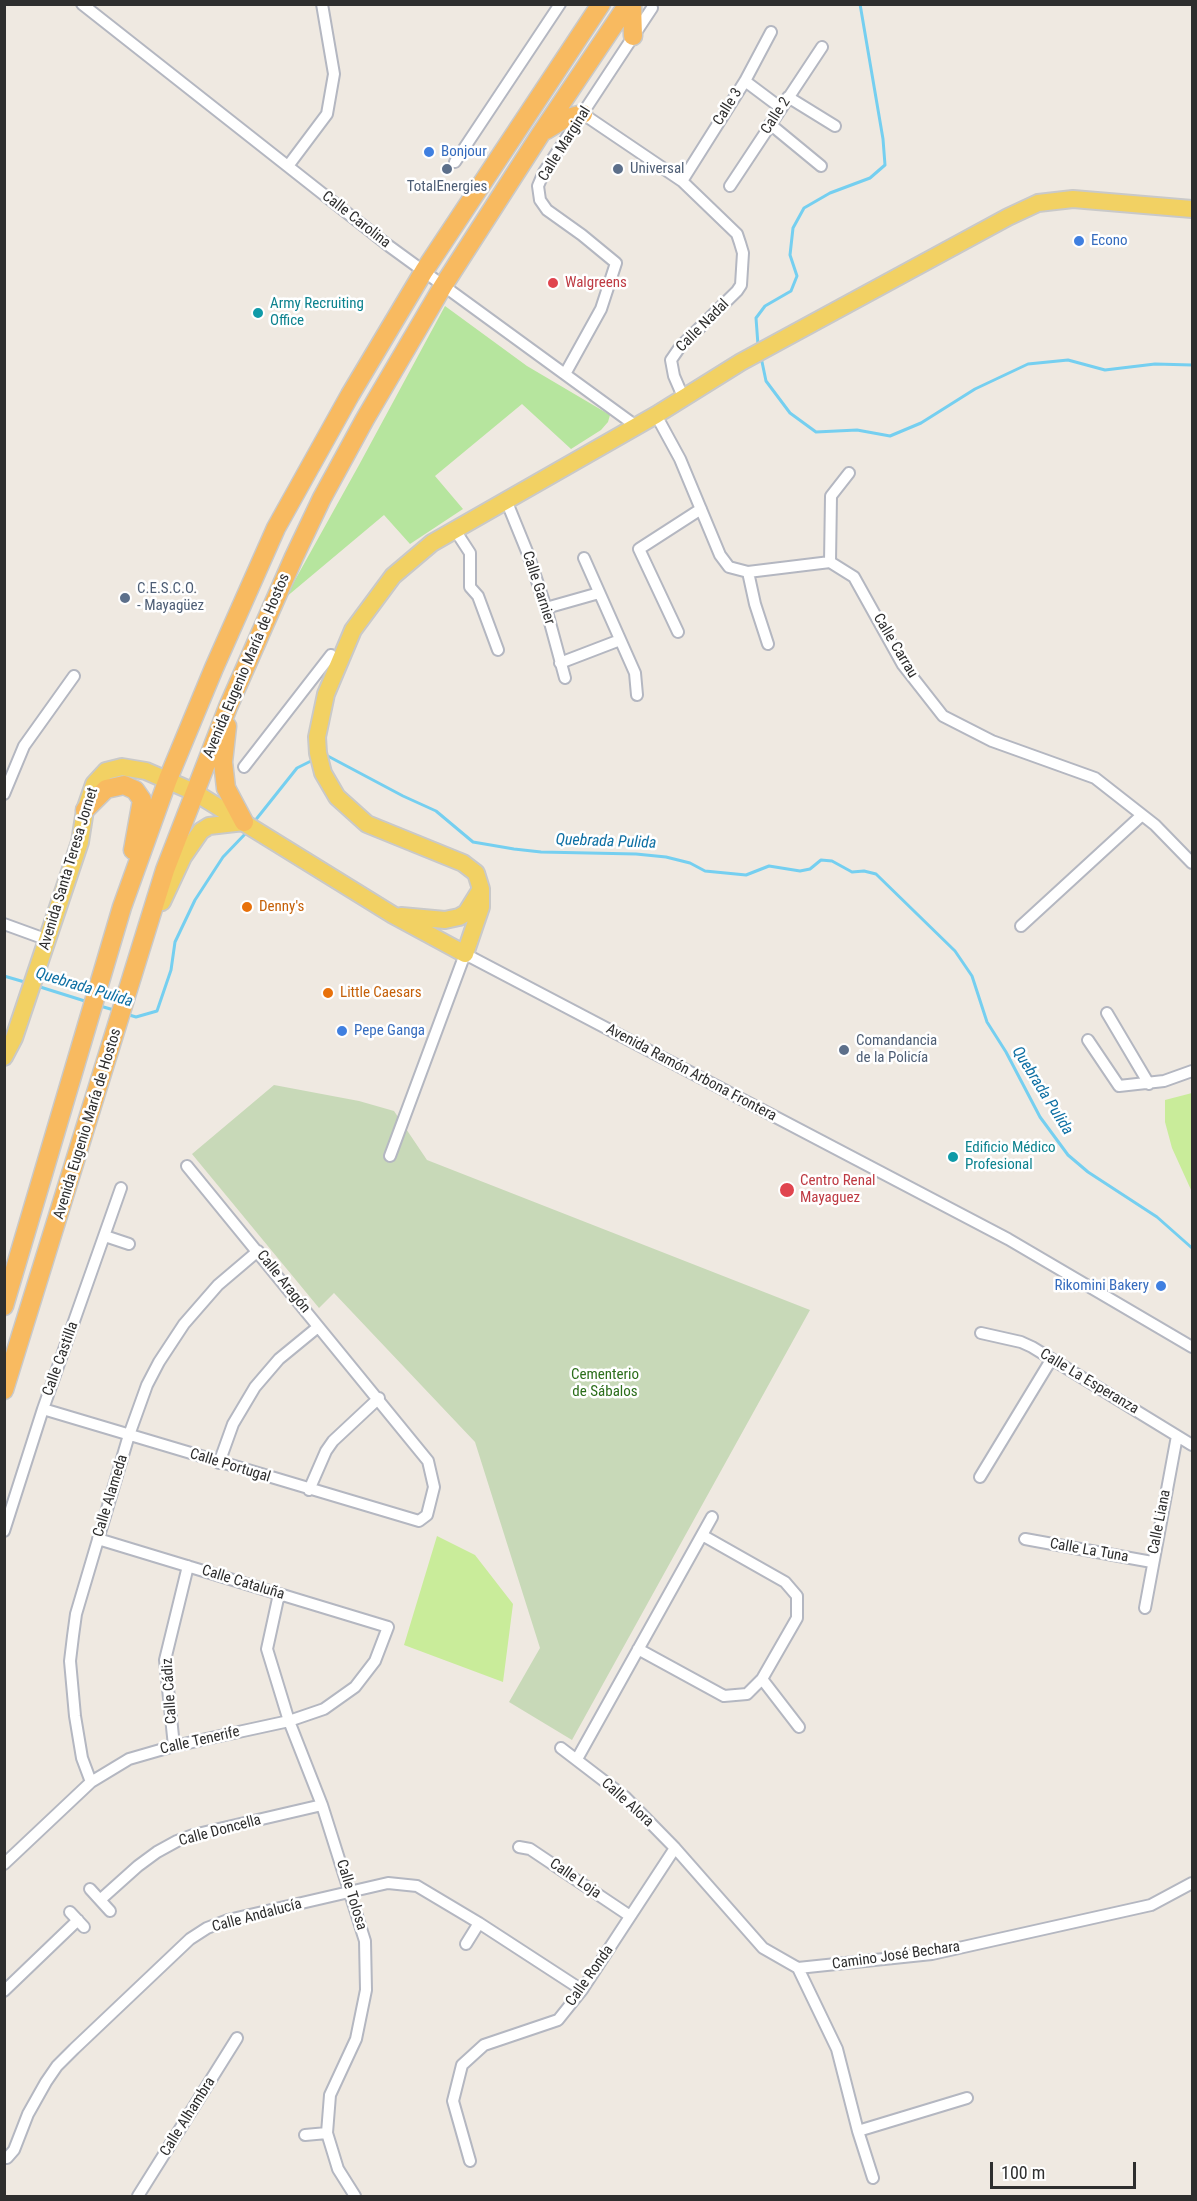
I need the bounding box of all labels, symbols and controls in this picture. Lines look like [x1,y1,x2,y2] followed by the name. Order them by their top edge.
[710,85,746,129] street label: Calle 3
[757,94,795,138] street label: Calle 2
[535,103,595,185] street label: Calle Marginal
[441,143,487,161] place label: Bonjour
[422,145,436,159] marker: Bonjour
[630,160,685,178] place label: Universal
[440,162,454,176] marker: TotalEnergies
[611,162,625,176] marker: Universal
[407,178,487,196] place label: TotalEnergies
[318,188,394,252] street label: Calle Carolina
[1091,232,1128,250] place label: Econo
[1072,234,1086,248] marker: Econo
[565,274,627,292] place label: Walgreens
[546,276,560,290] marker: Walgreens
[270,295,364,330] place label: Army Recruiting Office
[673,296,733,356] street label: Calle Nadal
[251,306,265,320] marker: Army Recruiting Office
[518,549,558,627] street label: Calle Garnier
[200,571,294,761] street label: Avenida Eugenio María de Hostos
[137,580,204,615] place label: C.E.S.C.O. - Mayagüez
[118,591,132,605] marker: C.E.S.C.O. - Mayagüez
[869,610,921,682] street label: Calle Carrau
[36,786,102,952] street label: Avenida Santa Teresa Jornet
[555,831,657,853] water label: Quebrada Pulida
[259,898,304,916] place label: Denny's
[240,900,254,914] marker: Denny's
[33,964,135,1012] water label: Quebrada Pulida
[340,984,422,1002] place label: Little Caesars
[321,986,335,1000] marker: Little Caesars
[603,1020,779,1126] street label: Avenida Ramón Arbona Frontera
[354,1022,425,1040] place label: Pepe Ganga
[335,1024,349,1038] marker: Pepe Ganga
[50,1026,126,1222] street label: Avenida Eugenio María de Hostos
[856,1032,937,1067] place label: Comandancia de la Policía
[837,1043,851,1057] marker: Comandancia de la Policía
[1007,1043,1077,1139] water label: Quebrada Pulida
[965,1139,1056,1174] place label: Edificio Médico Profesional
[946,1150,960,1164] marker: Edificio Médico Profesional
[800,1172,876,1207] place label: Centro Renal Mayaguez
[778,1181,796,1199] marker: Centro Renal Mayaguez
[252,1247,314,1317] street label: Calle Aragón
[1054,1277,1149,1295] place label: Rikomini Bakery
[1154,1279,1168,1293] marker: Rikomini Bakery
[39,1319,83,1399] street label: Calle Castilla
[1036,1345,1142,1419] street label: Calle La Esperanza
[571,1366,639,1401] park label: Cementerio de Sábalos
[187,1445,273,1487] street label: Calle Portugal
[90,1453,132,1539] street label: Calle Alameda
[1145,1488,1175,1556] street label: Calle Liana
[1048,1535,1130,1567] street label: Calle La Tuna
[199,1562,287,1604] street label: Calle Cataluña
[159,1657,181,1725] street label: Calle Cádiz
[158,1723,242,1759] street label: Calle Tenerife
[597,1775,657,1831] street label: Calle Alora
[177,1811,263,1851] street label: Calle Doncella
[546,1855,604,1903] street label: Calle Loja
[332,1858,370,1932] street label: Calle Tolosa
[210,1895,304,1937] street label: Calle Andalucía
[831,1938,961,1974] street label: Camino José Bechara
[562,1942,618,2010] street label: Calle Ronda
[157,2074,219,2160] street label: Calle Alhambra
[993,2150,1138,2188] scale bar
[1001,2162,1045,2183] text: 100 m

